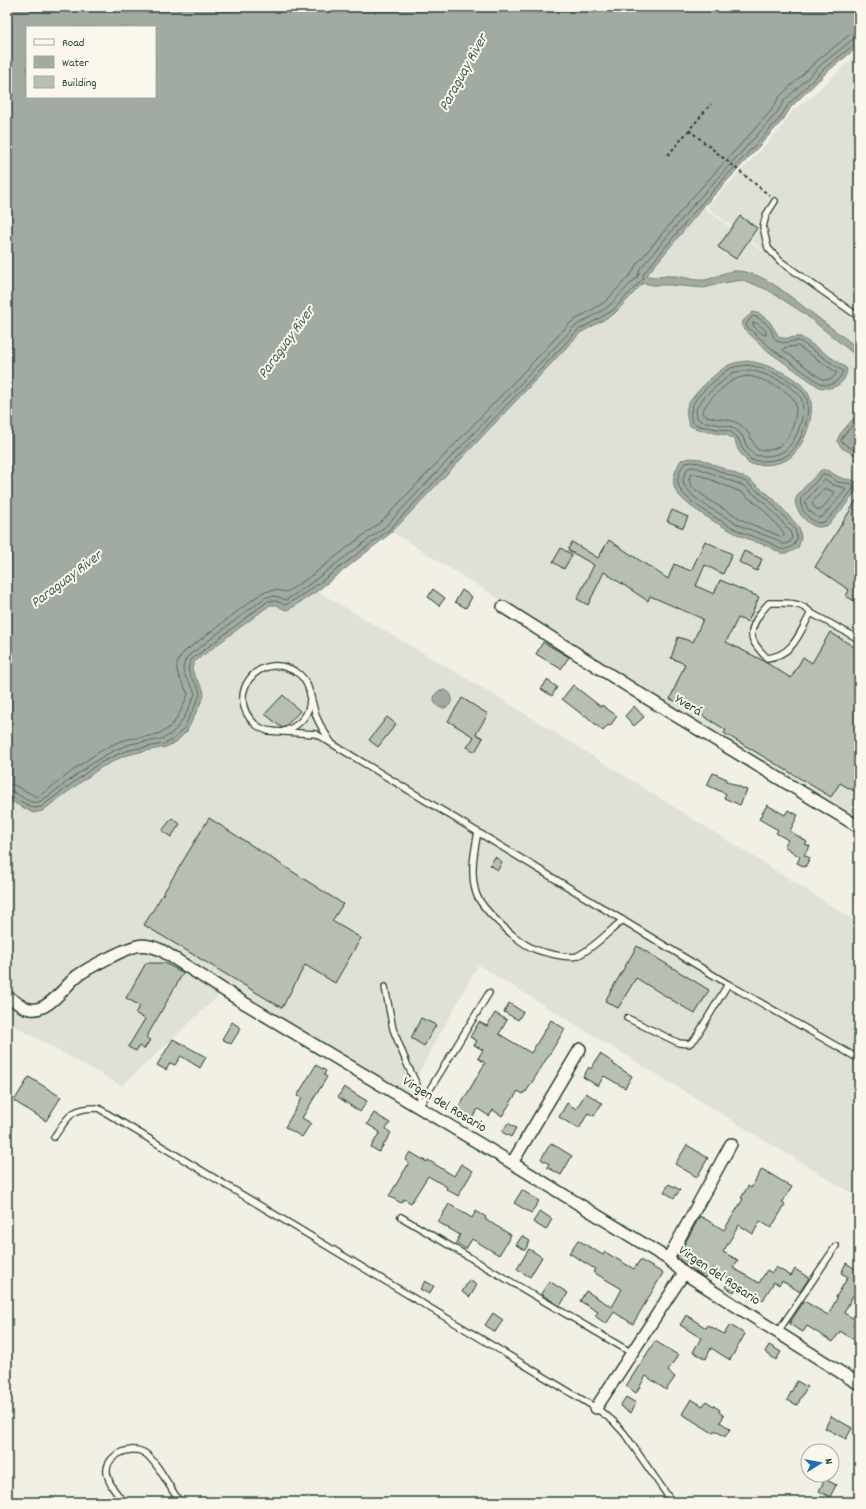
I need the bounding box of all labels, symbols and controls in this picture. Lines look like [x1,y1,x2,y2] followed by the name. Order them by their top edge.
[26,26,156,98] legend
[434,29,495,115] water label: Paraguay River
[62,35,84,52] text: Road
[62,55,89,72] text: Water
[62,75,97,92] text: Building
[253,301,322,384] water label: Paraguay River
[27,545,109,614] water label: Paraguay River
[670,690,706,722] street label: Yverá
[398,1072,490,1138] street label: Virgen del Rosario
[674,1241,764,1311] street label: Virgen del Rosario
[800,1443,840,1483] north arrow
[819,1457,836,1466] text: N

